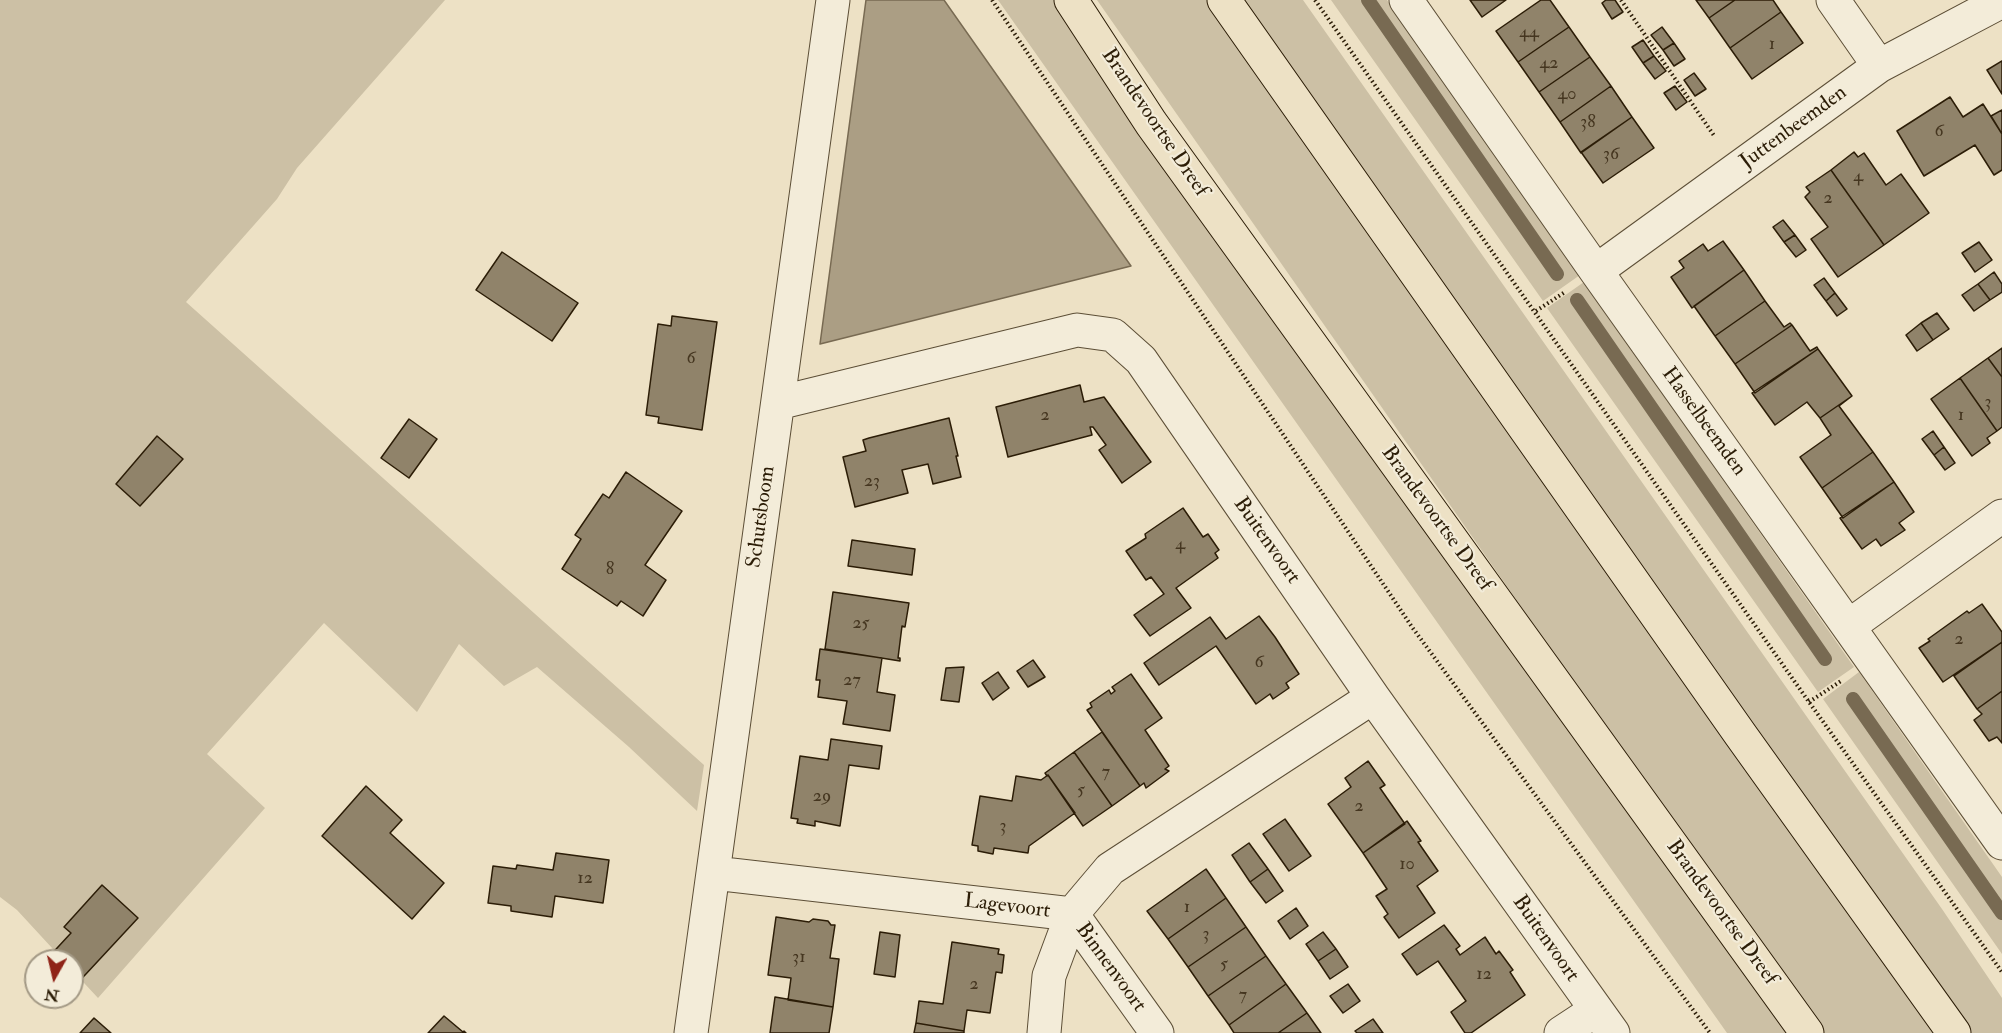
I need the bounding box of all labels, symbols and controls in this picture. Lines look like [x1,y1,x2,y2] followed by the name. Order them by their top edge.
[1519,22,1539,44] house number: 44
[1769,34,1775,56] house number: 1
[1095,44,1213,202] street label: Brandevoortse Dreef
[1540,53,1558,75] house number: 42
[1736,81,1852,175] street label: Juttenbeemden
[1558,84,1576,106] house number: 40
[1580,112,1596,134] house number: 38
[1934,121,1944,143] house number: 6
[1603,144,1619,166] house number: 36
[1853,166,1863,188] house number: 4
[1823,188,1833,210] house number: 2
[686,348,696,370] house number: 6
[1655,363,1751,481] street label: Hasselbeemden
[1985,392,1991,414] house number: 3
[1040,405,1050,427] house number: 2
[1958,405,1964,427] house number: 1
[1375,441,1497,597] street label: Brandevoortse Dreef
[742,464,782,570] street label: Schutsboom
[864,471,880,493] house number: 23
[1227,493,1305,589] street label: Buitenvoort
[1175,534,1185,556] house number: 4
[606,559,614,581] house number: 8
[853,613,869,635] house number: 25
[1954,629,1964,651] house number: 2
[1254,652,1264,674] house number: 6
[843,670,861,692] house number: 27
[1102,762,1110,784] house number: 7
[1077,780,1085,802] house number: 5
[813,786,831,808] house number: 29
[1354,796,1364,818] house number: 2
[1000,816,1006,838] house number: 3
[1660,835,1782,991] street label: Brandevoortse Dreef
[1399,854,1415,876] house number: 10
[577,868,593,890] house number: 12
[962,889,1052,925] street label: Lagevoort
[1506,891,1584,987] street label: Buitenvoort
[1184,897,1190,919] house number: 1
[1069,919,1151,1017] street label: Binnenvoort
[1203,924,1209,946] house number: 3
[792,947,806,969] house number: 31
[24,949,84,1009] north arrow
[1220,954,1228,976] house number: 5
[1476,964,1492,986] house number: 12
[969,974,979,996] house number: 2
[43,984,60,1006] text: N
[1239,985,1247,1007] house number: 7

